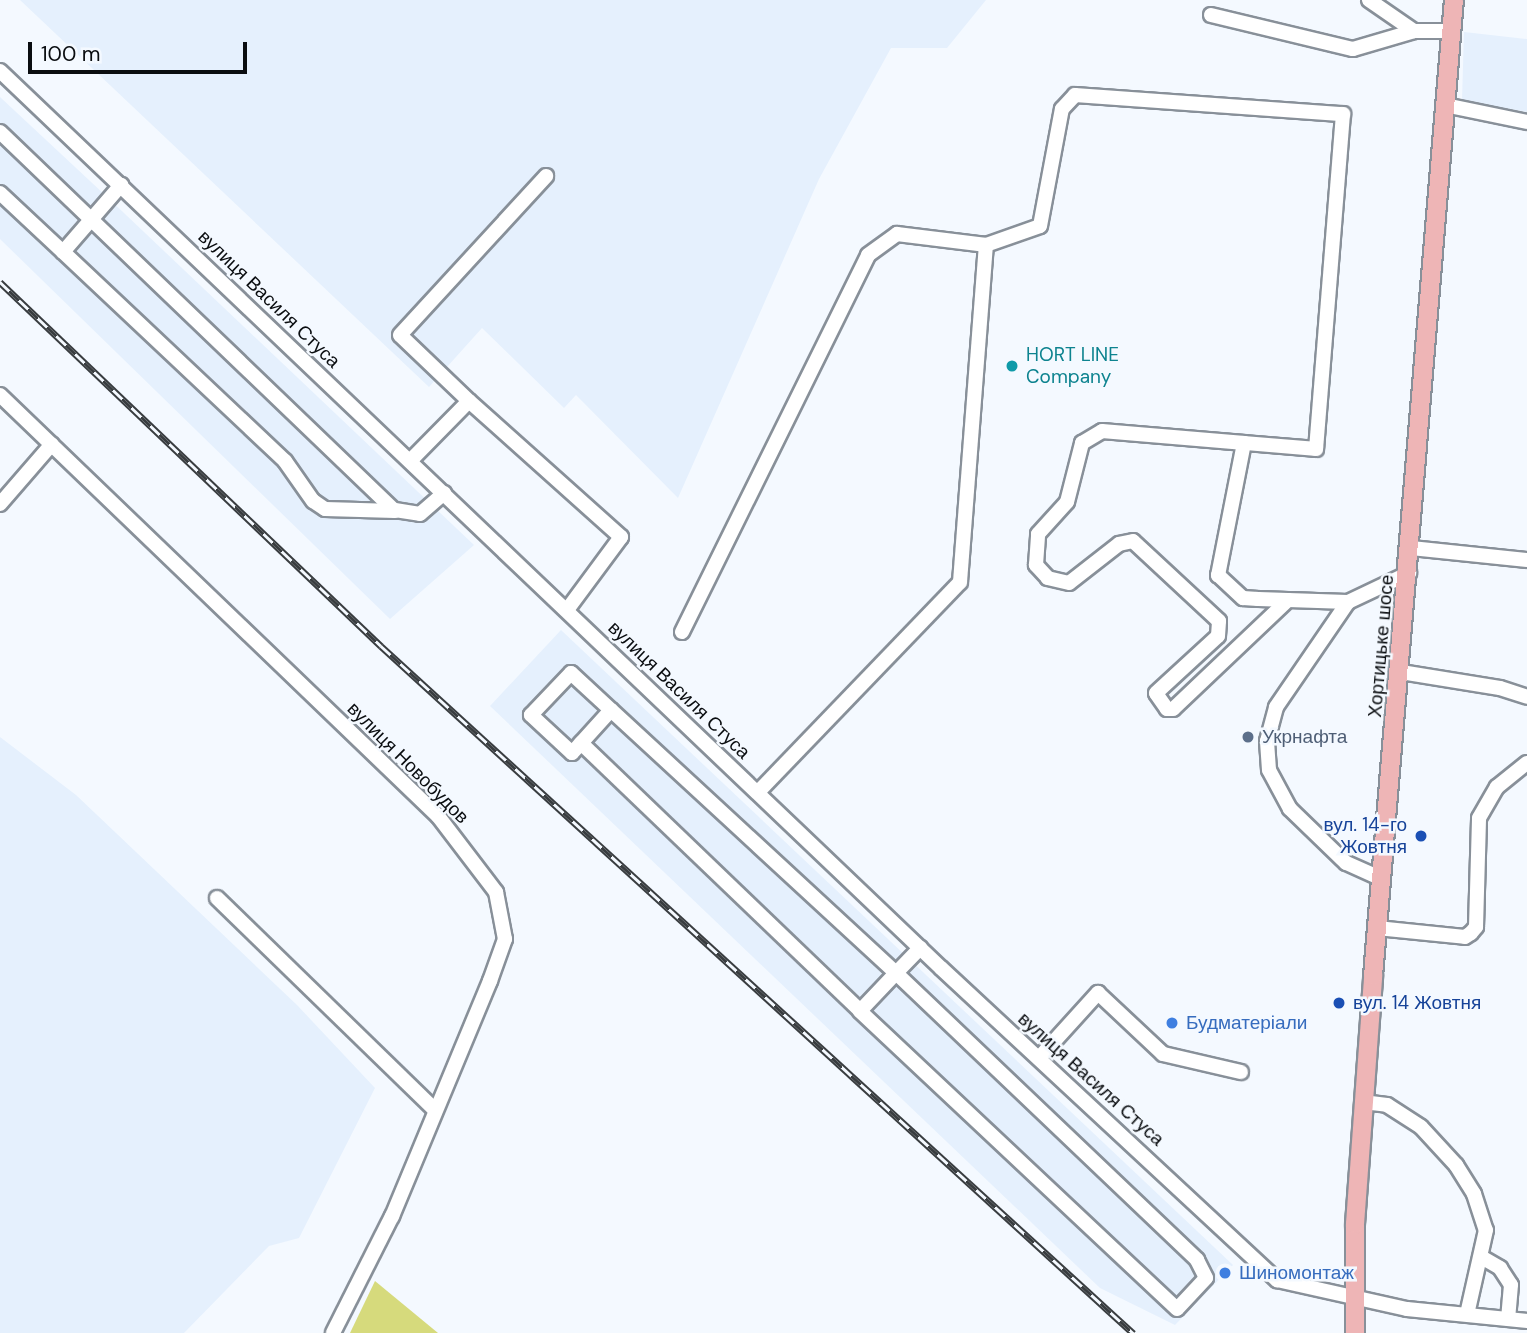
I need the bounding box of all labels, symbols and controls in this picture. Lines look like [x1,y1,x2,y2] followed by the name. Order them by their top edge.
[32,28,250,72] scale bar
[41,40,101,68] text: 100 m
[193,225,345,373] street label: вулиця Василя Стуса
[1026,344,1119,388] place label: HORT LINE Company
[1004,358,1020,374] marker: HORT LINE Company
[1363,574,1399,718] street label: Хортицьке шосе
[603,616,755,764] street label: вулиця Василя Стуса
[342,697,474,829] street label: вулиця Новобудов
[1262,726,1347,748] place label: Укрнафта
[1240,729,1256,745] marker: Укрнафта
[1324,814,1407,858] place label: вул. 14-го Жовтня
[1413,828,1429,844] marker: вул. 14-го Жовтня
[1353,992,1481,1014] place label: вул. 14 Жовтня
[1331,995,1347,1011] marker: вул. 14 Жовтня
[1013,1007,1169,1151] street label: вулиця Василя Стуса
[1186,1012,1307,1034] place label: Будматеріали
[1164,1015,1180,1031] marker: Будматеріали
[1239,1262,1354,1284] place label: Шиномонтаж
[1217,1265,1233,1281] marker: Шиномонтаж

